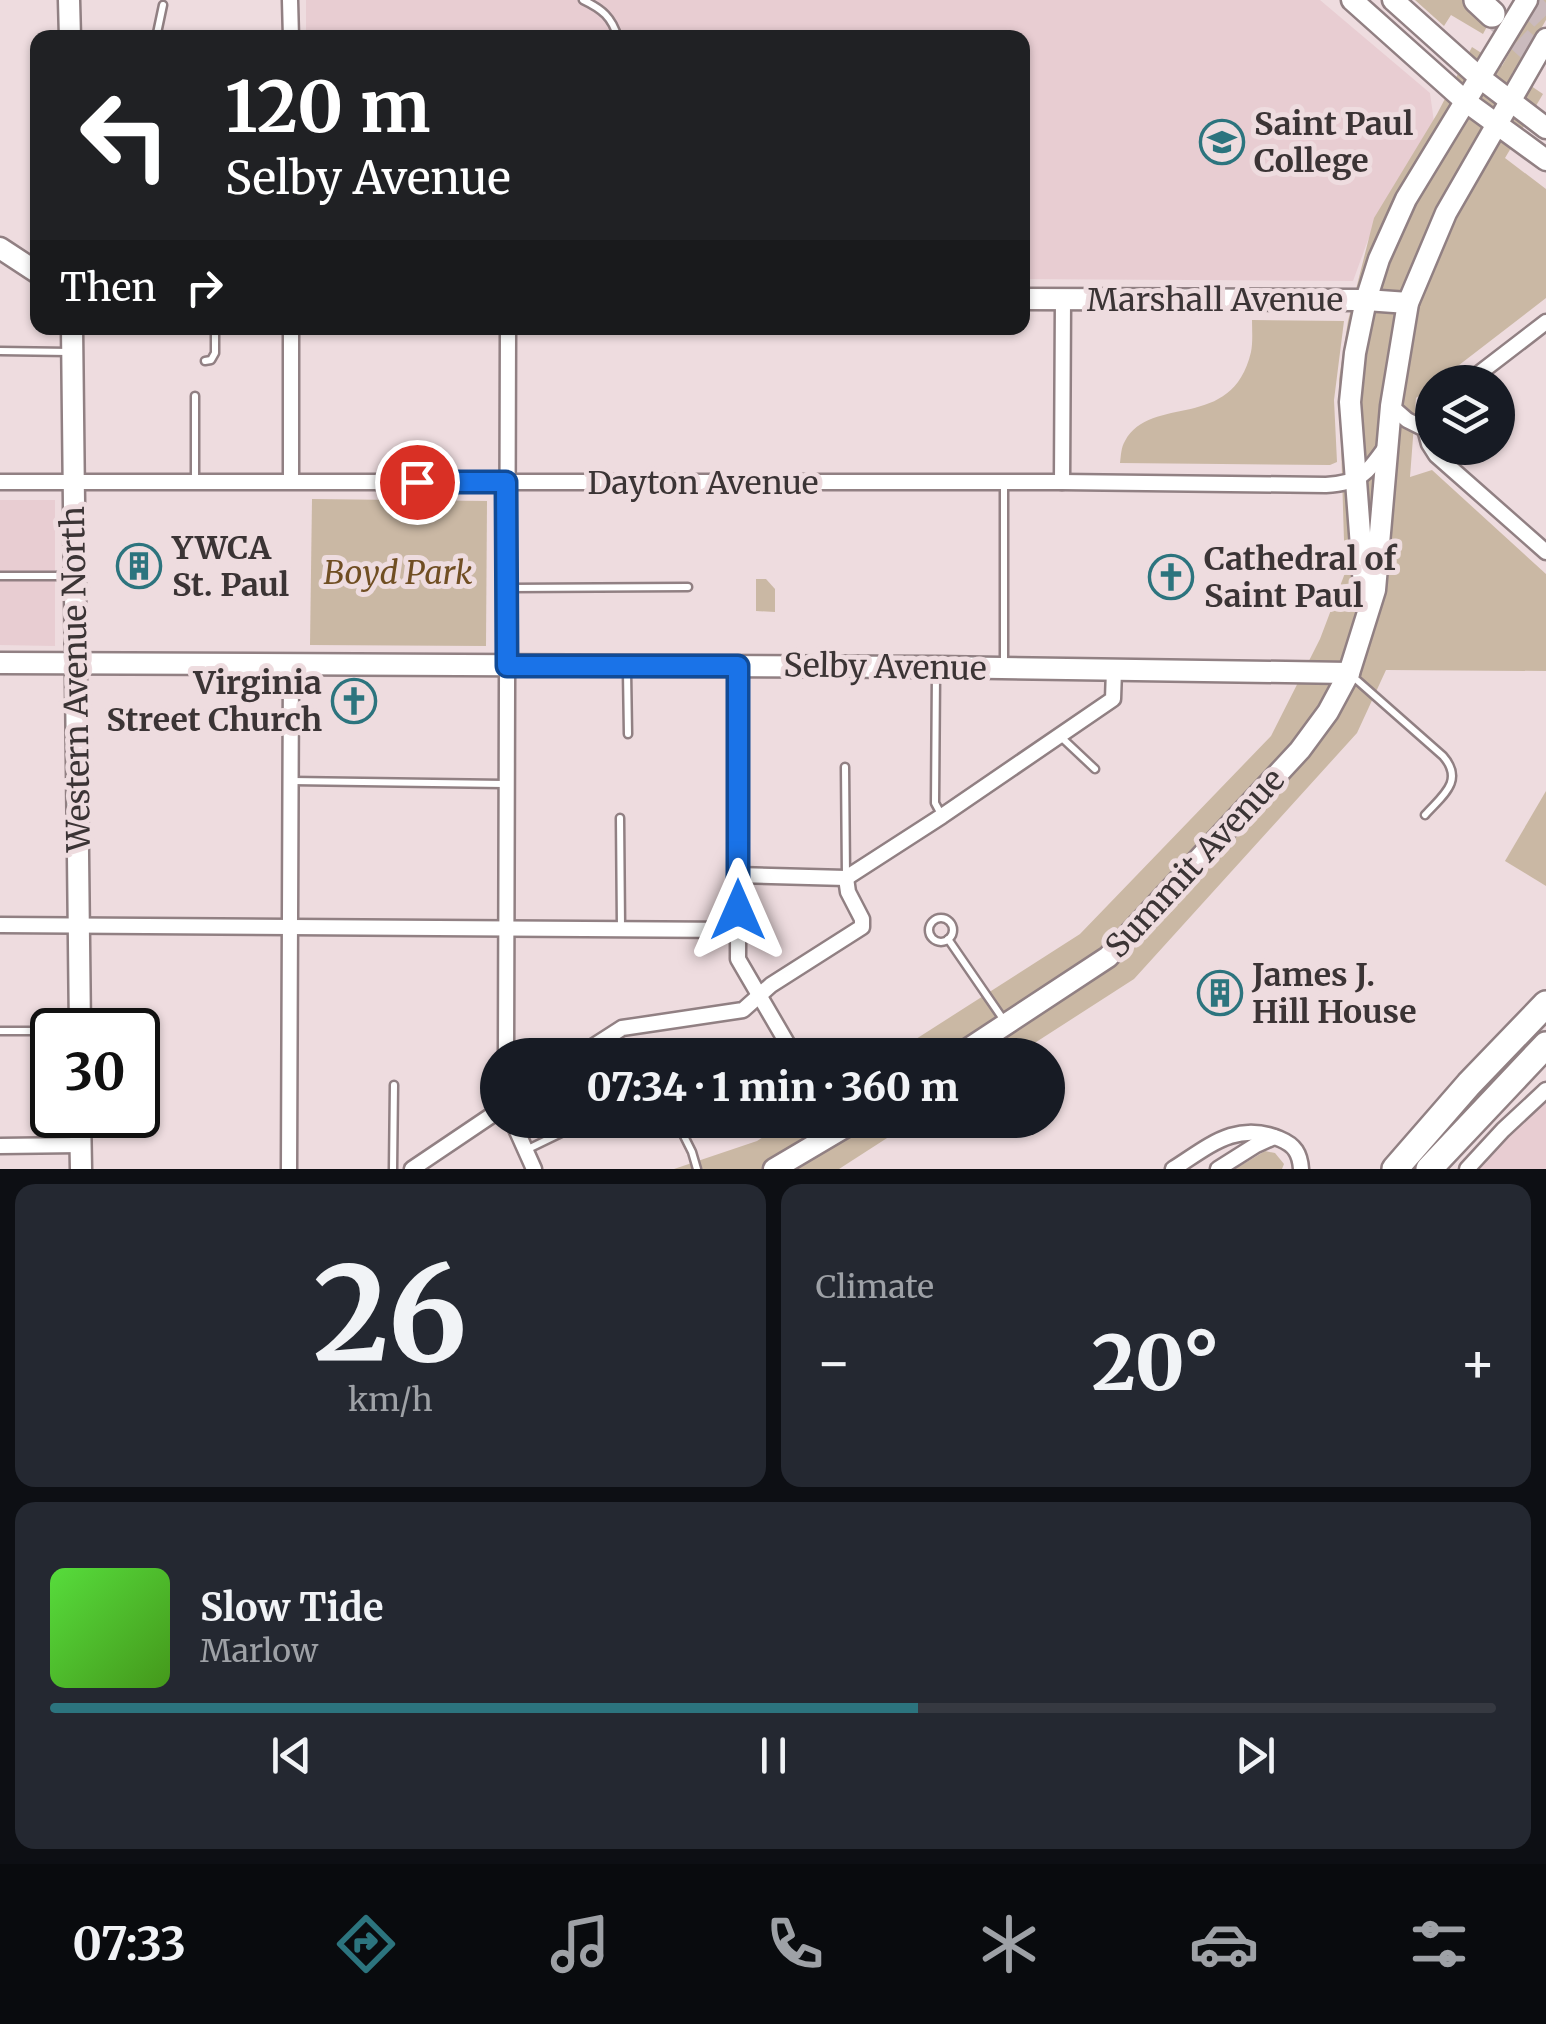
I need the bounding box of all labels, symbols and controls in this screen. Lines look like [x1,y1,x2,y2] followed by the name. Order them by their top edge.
[225,63,430,151] text: 120 m
[60,70,190,200] icon: left
[1254,104,1413,181] place label: Saint Paul College
[1199,119,1245,165] school or university icon: Saint Paul College
[225,150,511,206] text: Selby Avenue
[177,260,232,315] icon: right
[60,264,157,311] text: Then
[1087,280,1343,320] street label: Marshall Avenue
[1415,365,1515,465] map controls
[1415,365,1515,465] button: layers
[375,440,460,525] pin
[390,455,445,510] icon: arrive
[587,463,819,503] street label: Dayton Avenue
[53,506,99,853] street label: Western Avenue North
[171,528,289,605] place label: YWCA St. Paul
[1204,539,1398,616] place label: Cathedral of Saint Paul
[116,543,162,589] building icon: YWCA St. Paul
[324,553,473,593] park label: Boyd Park
[1148,554,1194,600] church icon: Cathedral of Saint Paul
[783,645,987,689] street label: Selby Avenue
[106,663,322,740] place label: Virginia Street Church
[331,678,377,724] church icon: Virginia Street Church
[1097,760,1293,966] street label: Summit Avenue
[686,858,790,962] position arrow
[1251,955,1416,1032] place label: James J. Hill House
[1197,970,1243,1016] building icon: James J. Hill House
[30,1008,160,1138] speed limit sign: 30
[586,1064,959,1111] text: 07:34 · 1 min · 360 m
[313,1233,467,1396] text: 26
[816,1267,934,1307] text: Climate
[1092,1316,1220,1410] text: 20°
[816,1328,852,1397] text: −
[1459,1328,1496,1397] text: +
[348,1380,433,1420] text: km/h
[200,1584,384,1631] text: Slow Tide
[200,1631,318,1671] text: Marlow
[264,1728,319,1783] icon: previous
[746,1728,801,1783] icon: pause
[1228,1728,1283,1783] icon: next
[331,1909,401,1979] icon: directions
[545,1909,615,1979] icon: music
[760,1909,830,1979] icon: phone
[974,1909,1044,1979] icon: climate
[1189,1909,1259,1979] icon: car
[1404,1909,1474,1979] icon: filters
[72,1916,186,1972] text: 07:33

